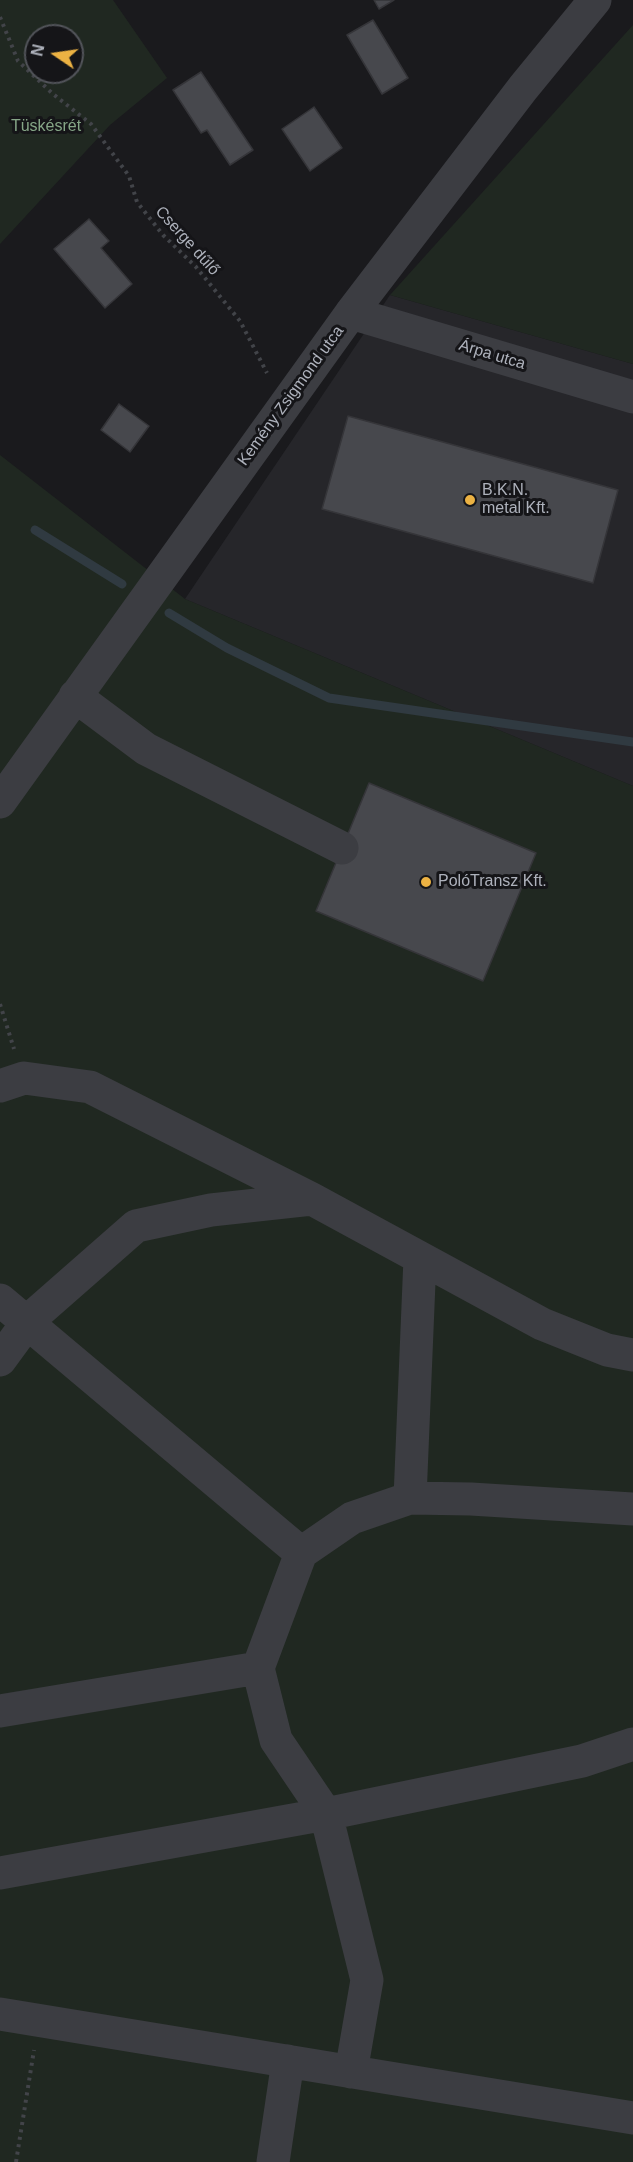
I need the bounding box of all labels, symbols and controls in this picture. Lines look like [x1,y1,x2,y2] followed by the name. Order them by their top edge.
[24,24,84,84] north arrow
[28,43,48,58] text: N
[11,117,81,137] park label: Tüskésrét
[151,203,223,279] street label: Cserge dűlő
[234,322,348,470] street label: Kemény Zsigmond utca
[456,336,528,374] street label: Árpa utca
[482,481,550,519] place label: B.K.N. metal Kft.
[463,493,477,507] marker: B.K.N. metal Kft.
[438,872,547,892] place label: PolóTransz Kft.
[419,875,433,889] marker: PolóTransz Kft.

